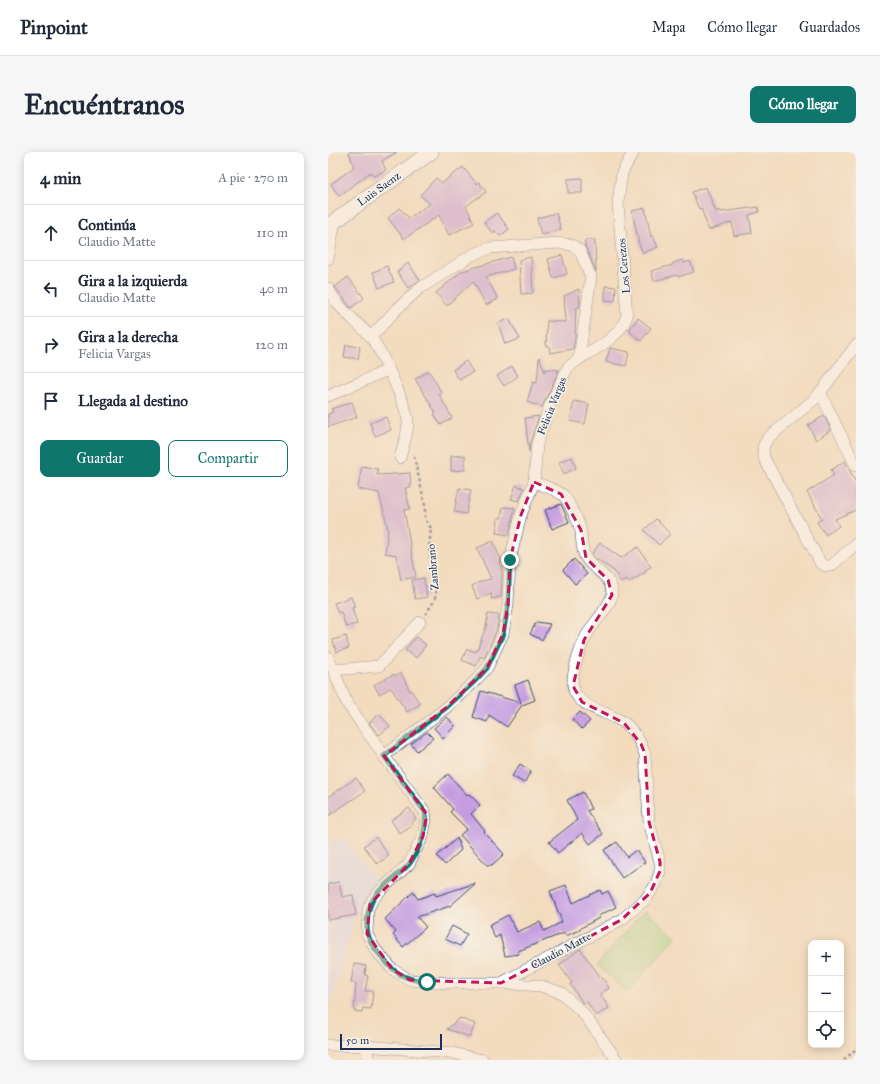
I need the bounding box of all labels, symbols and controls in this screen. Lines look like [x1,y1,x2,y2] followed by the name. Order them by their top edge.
[20,16,88,39] text: Pinpoint
[652,19,685,36] text: Mapa
[707,19,777,36] text: Cómo llegar
[799,19,860,36] text: Guardados
[750,86,856,123] button: Cómo llegar
[24,87,185,122] text: Encuéntranos
[40,168,81,189] text: 4 min
[355,169,403,209] street label: Luis Saenz
[218,170,288,186] text: A pie · 270 m
[78,216,136,234] text: Continúa
[40,222,62,244] icon: ahead
[256,225,288,241] text: 110 m
[78,234,156,250] text: Claudio Matte
[615,238,633,294] street label: Los Cerezos
[78,272,187,290] text: Gira a la izquierda
[40,278,62,300] icon: left
[259,281,288,297] text: 40 m
[78,290,156,306] text: Claudio Matte
[78,328,178,346] text: Gira a la derecha
[40,334,62,356] icon: right
[255,337,288,353] text: 120 m
[78,346,151,362] text: Felicia Vargas
[534,375,570,437] street label: Felicia Vargas
[40,390,62,412] icon: arrive
[78,392,188,410] text: Llegada al destino
[40,440,160,477] button: Guardar
[168,440,288,477] button: Compartir
[424,543,441,591] street label: Zambrano
[501,551,519,569] route end
[529,930,593,972] street label: Claudio Matte
[808,940,844,1048] map controls
[808,940,844,976] button: +
[418,973,436,991] route start
[808,976,844,1012] button: −
[808,1012,844,1048] button: locate
[340,1032,442,1051] scale bar
[346,1034,369,1047] text: 50 m

